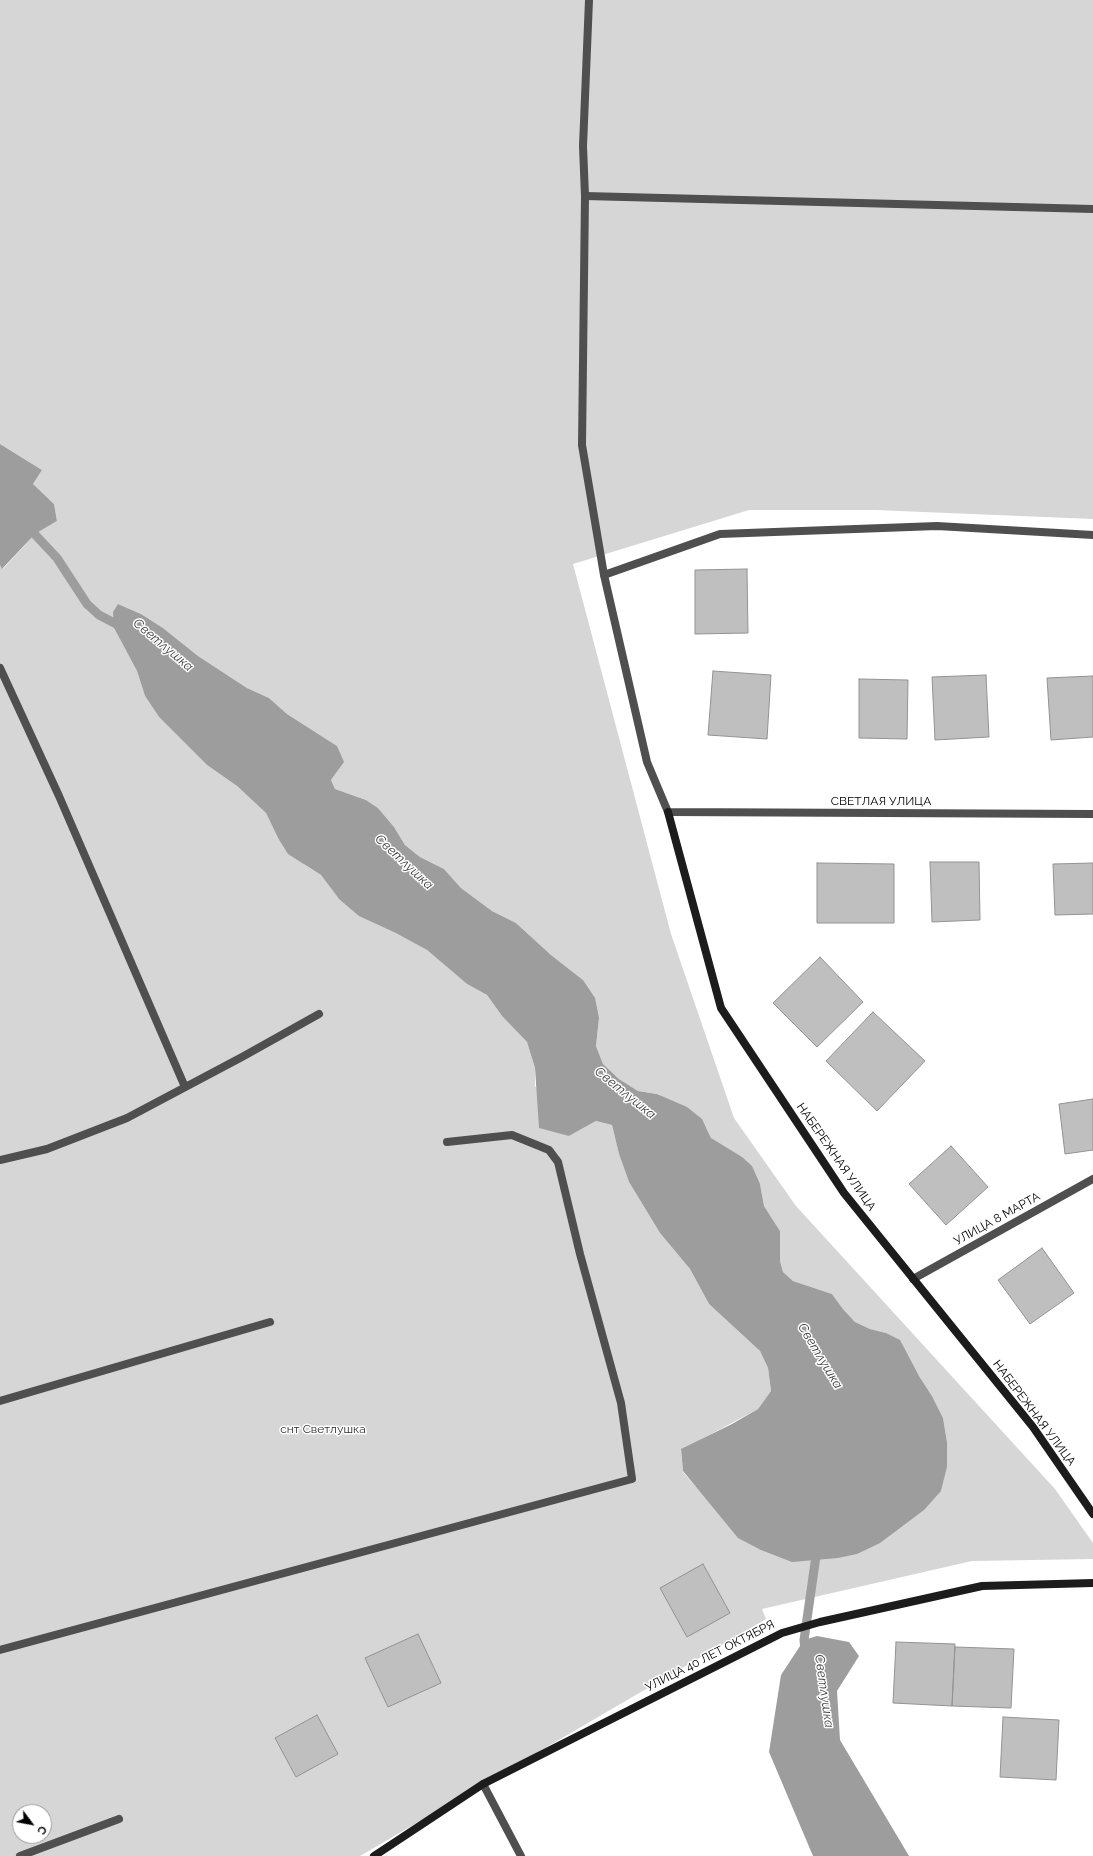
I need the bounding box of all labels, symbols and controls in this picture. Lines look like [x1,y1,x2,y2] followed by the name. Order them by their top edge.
[130,615,196,675] water label: Светлушка
[831,794,931,808] street label: СВЕТЛАЯ УЛИЦА
[372,831,436,893] water label: Светлушка
[591,1064,659,1122] water label: Светлушка
[793,1100,879,1214] street label: НАБЕРЕЖНАЯ УЛИЦА
[951,1189,1043,1249] street label: УЛИЦА 8 МАРТА
[794,1320,846,1392] water label: Светлушка
[990,1357,1078,1469] street label: НАБЕРЕЖНАЯ УЛИЦА
[280,1422,366,1436] park label: снт Светлушка
[643,1617,777,1695] street label: УЛИЦА 40 ЛЕТ ОКТЯБРЯ
[811,1653,837,1729] water label: Светлушка
[12,1804,52,1844] north arrow
[34,1823,49,1837] text: С

